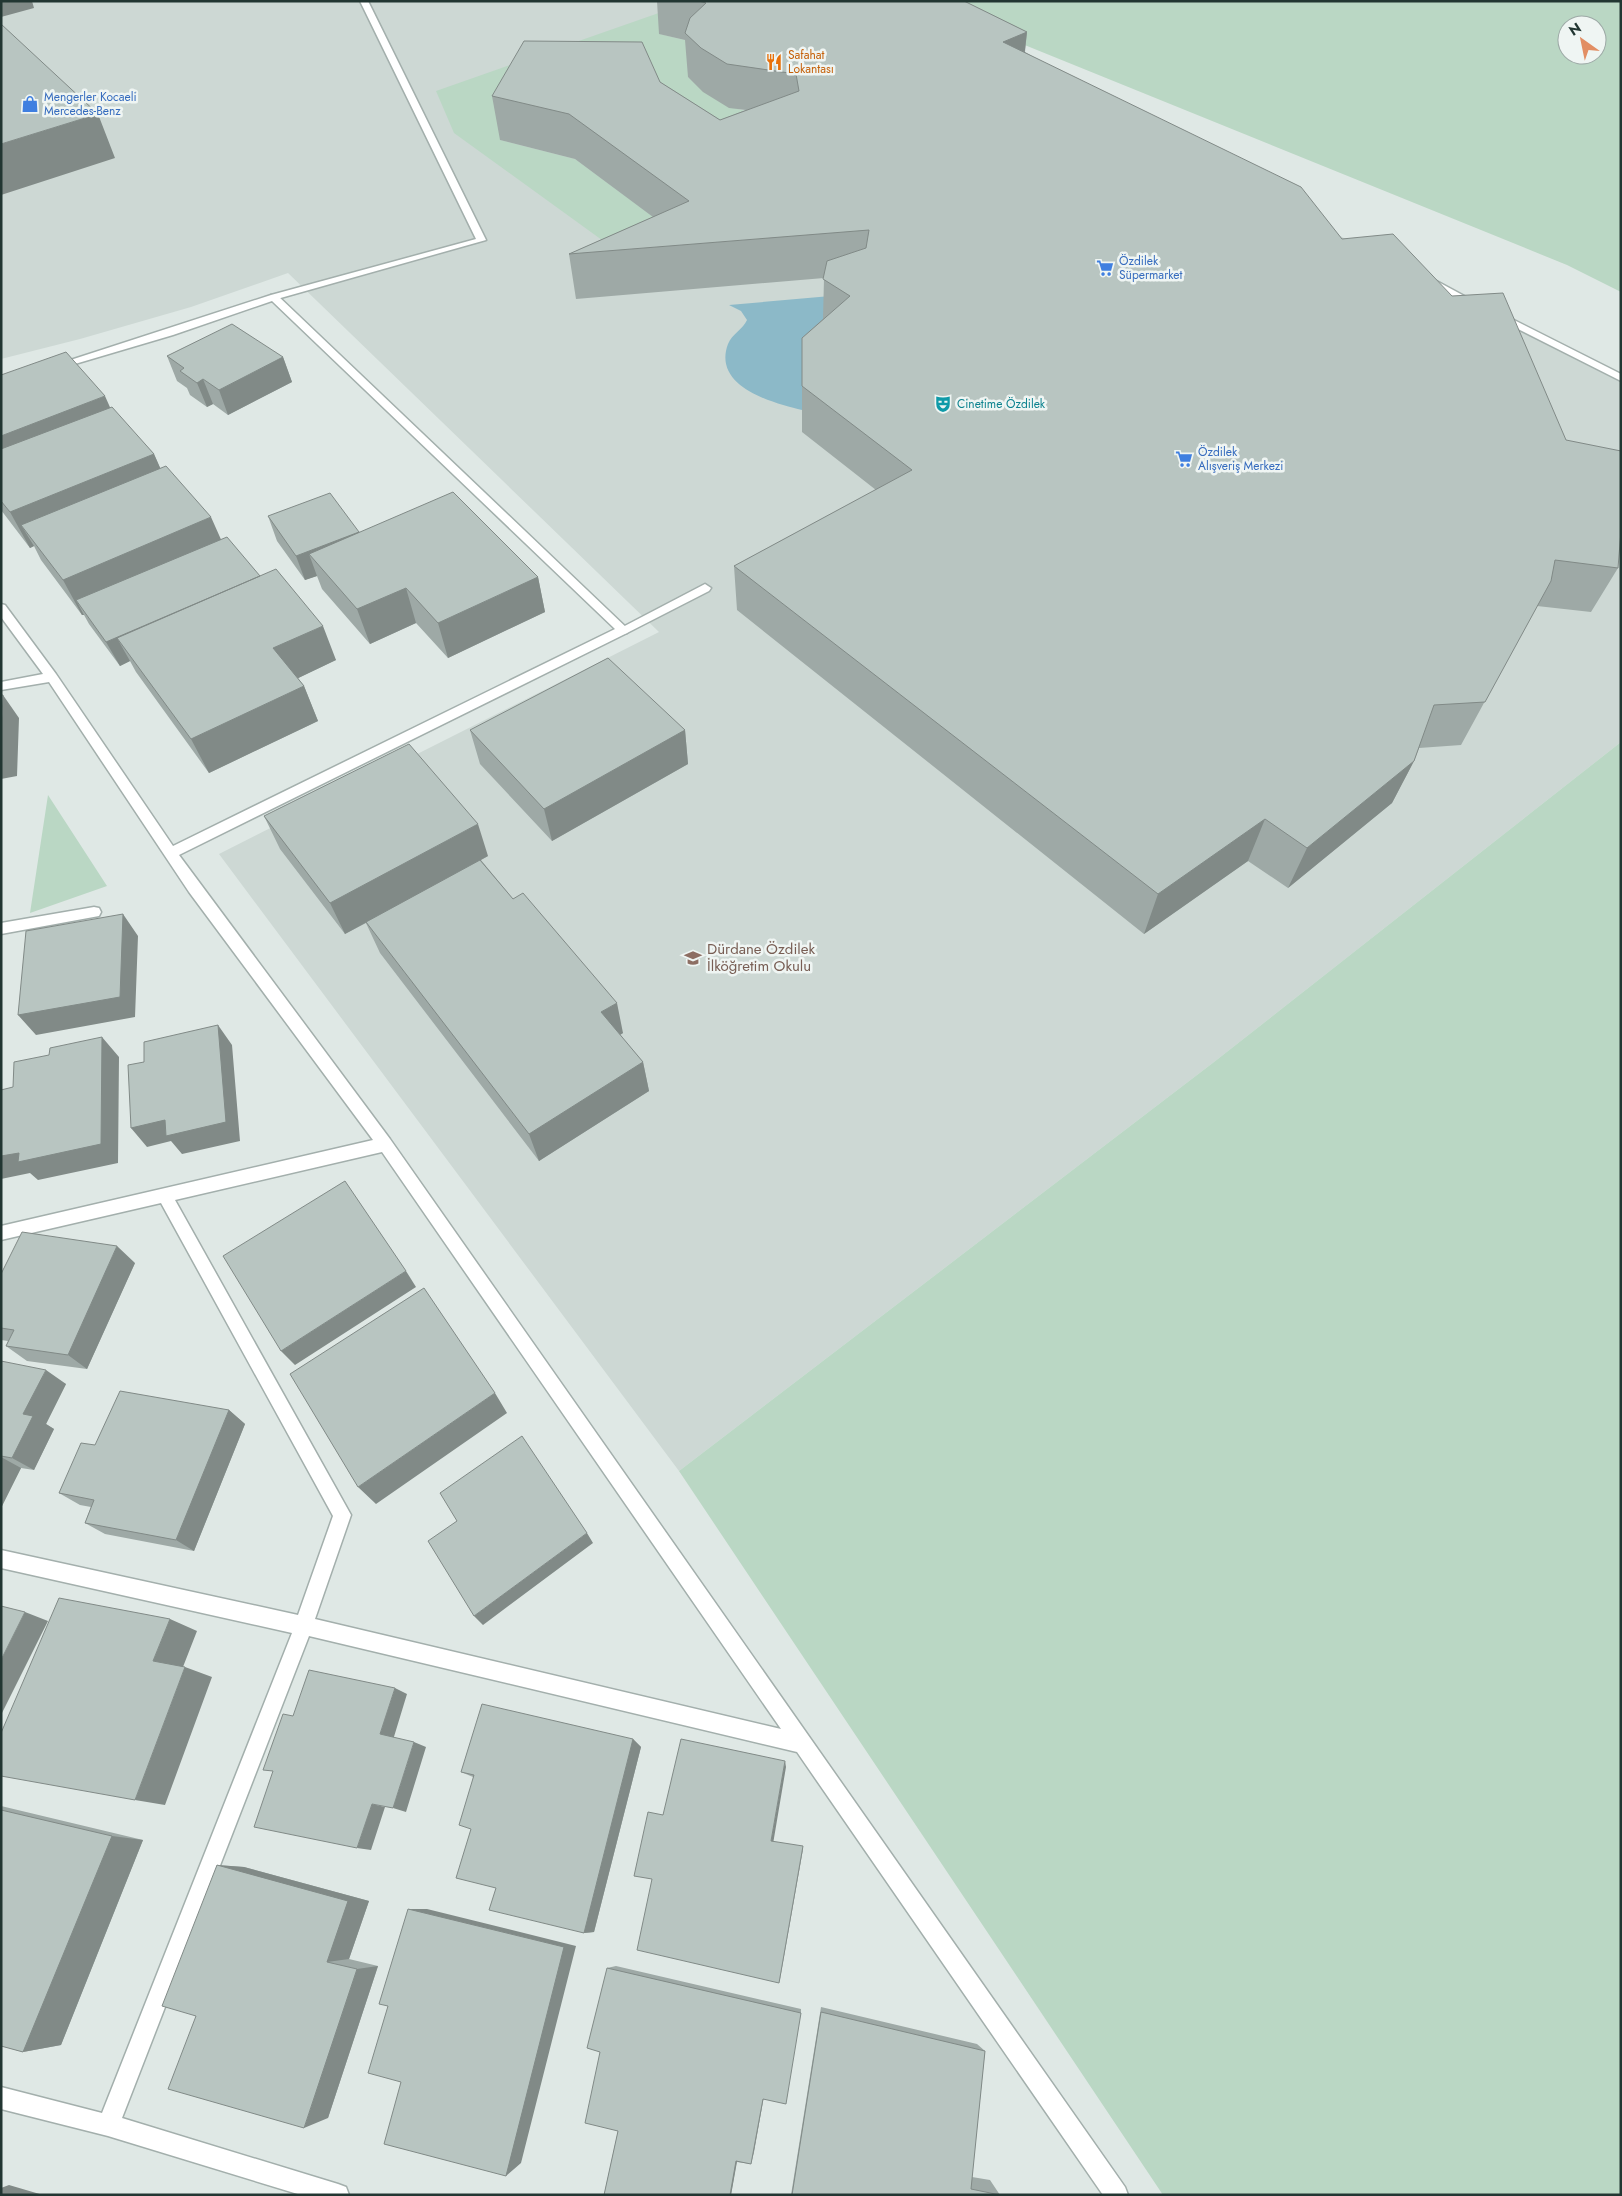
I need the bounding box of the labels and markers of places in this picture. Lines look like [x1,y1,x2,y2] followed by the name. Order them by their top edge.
[788,46,834,78] place label: Safahat Lokantası
[764,52,784,72] restaurant icon: Safahat Lokantası
[44,88,137,120] place label: Mengerler Kocaeli Mercedes-Benz
[20,94,40,114] shop icon: Mengerler Kocaeli Mercedes-Benz
[1119,252,1183,284] place label: Özdilek Süpermarket
[1095,258,1115,278] supermarket icon: Özdilek Süpermarket
[933,394,953,414] theatre icon: Cinetime Özdilek
[957,395,1046,413] place label: Cinetime Özdilek
[1198,443,1283,475] place label: Özdilek Alışveriş Merkezi
[1174,449,1194,469] supermarket icon: Özdilek Alışveriş Merkezi
[707,938,815,977] place label: Dürdane Özdilek İlköğretim Okulu
[683,948,703,968] school or university icon: Dürdane Özdilek İlköğretim Okulu

